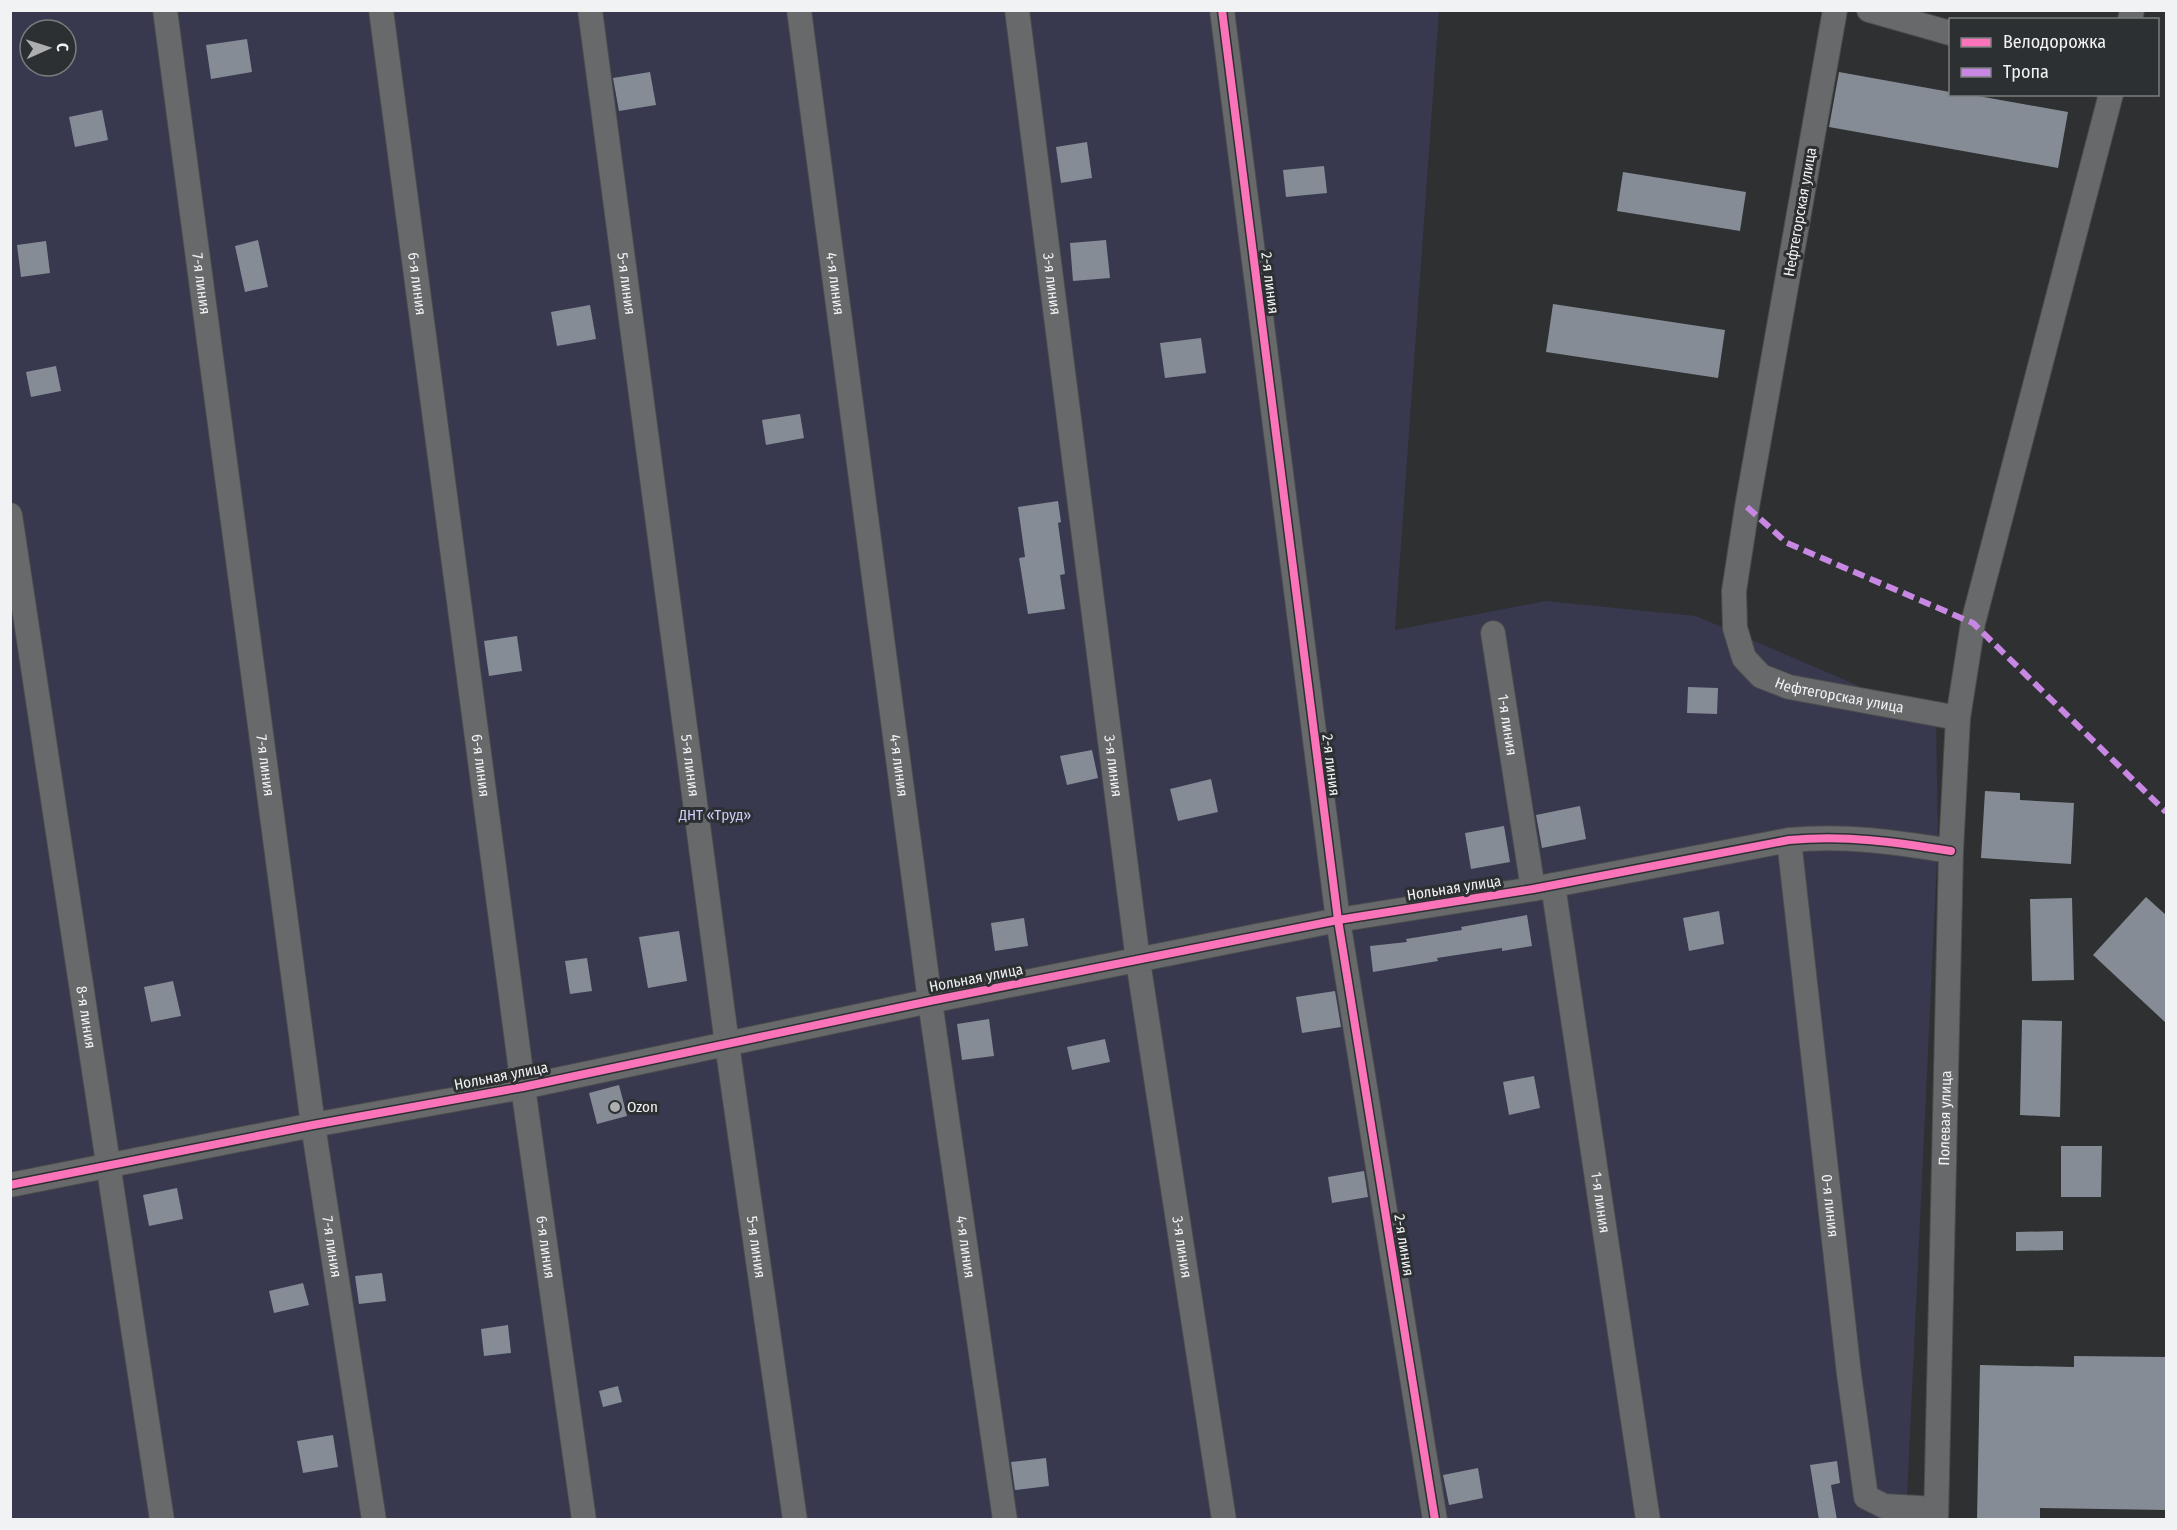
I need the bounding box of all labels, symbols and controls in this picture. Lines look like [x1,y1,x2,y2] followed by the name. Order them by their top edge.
[18,18,78,78] north arrow
[1949,18,2159,96] legend
[2003,31,2106,53] text: Велодорожка
[53,43,72,53] text: С
[2003,61,2049,83] text: Тропа
[1780,146,1820,278] street label: Нефтегорская улица
[404,251,430,316] street label: 6-я линия
[613,251,639,316] street label: 5-я линия
[822,251,848,316] street label: 4-я линия
[1257,251,1283,315] street label: 2-я линия
[188,252,214,315] street label: 7-я линия
[1039,252,1065,316] street label: 3-я линия
[1772,673,1905,717] street label: Нефтегорская улица
[1494,693,1521,757] street label: 1-я линия
[468,733,494,798] street label: 6-я линия
[677,733,703,798] street label: 5-я линия
[886,733,912,798] street label: 4-я линия
[1318,733,1344,797] street label: 2-я линия
[252,734,278,797] street label: 7-я линия
[1100,734,1126,798] street label: 3-я линия
[678,806,751,824] park label: ДНТ «Труд»
[1405,872,1503,904] street label: Нольная улица
[927,960,1025,996] street label: Нольная улица
[72,985,100,1050] street label: 8-я линия
[452,1058,550,1094] street label: Нольная улица
[1935,1070,1955,1166] street label: Полевая улица
[627,1098,658,1116] place label: Ozon
[608,1100,622,1114] marker: Ozon
[1587,1171,1614,1234] street label: 1-я линия
[1818,1173,1843,1238] street label: 0-я линия
[1390,1213,1418,1277] street label: 2-я линия
[952,1214,979,1279] street label: 4-я линия
[318,1215,345,1279] street label: 7-я линия
[532,1215,559,1280] street label: 6-я линия
[743,1215,769,1279] street label: 5-я линия
[1168,1215,1196,1279] street label: 3-я линия

